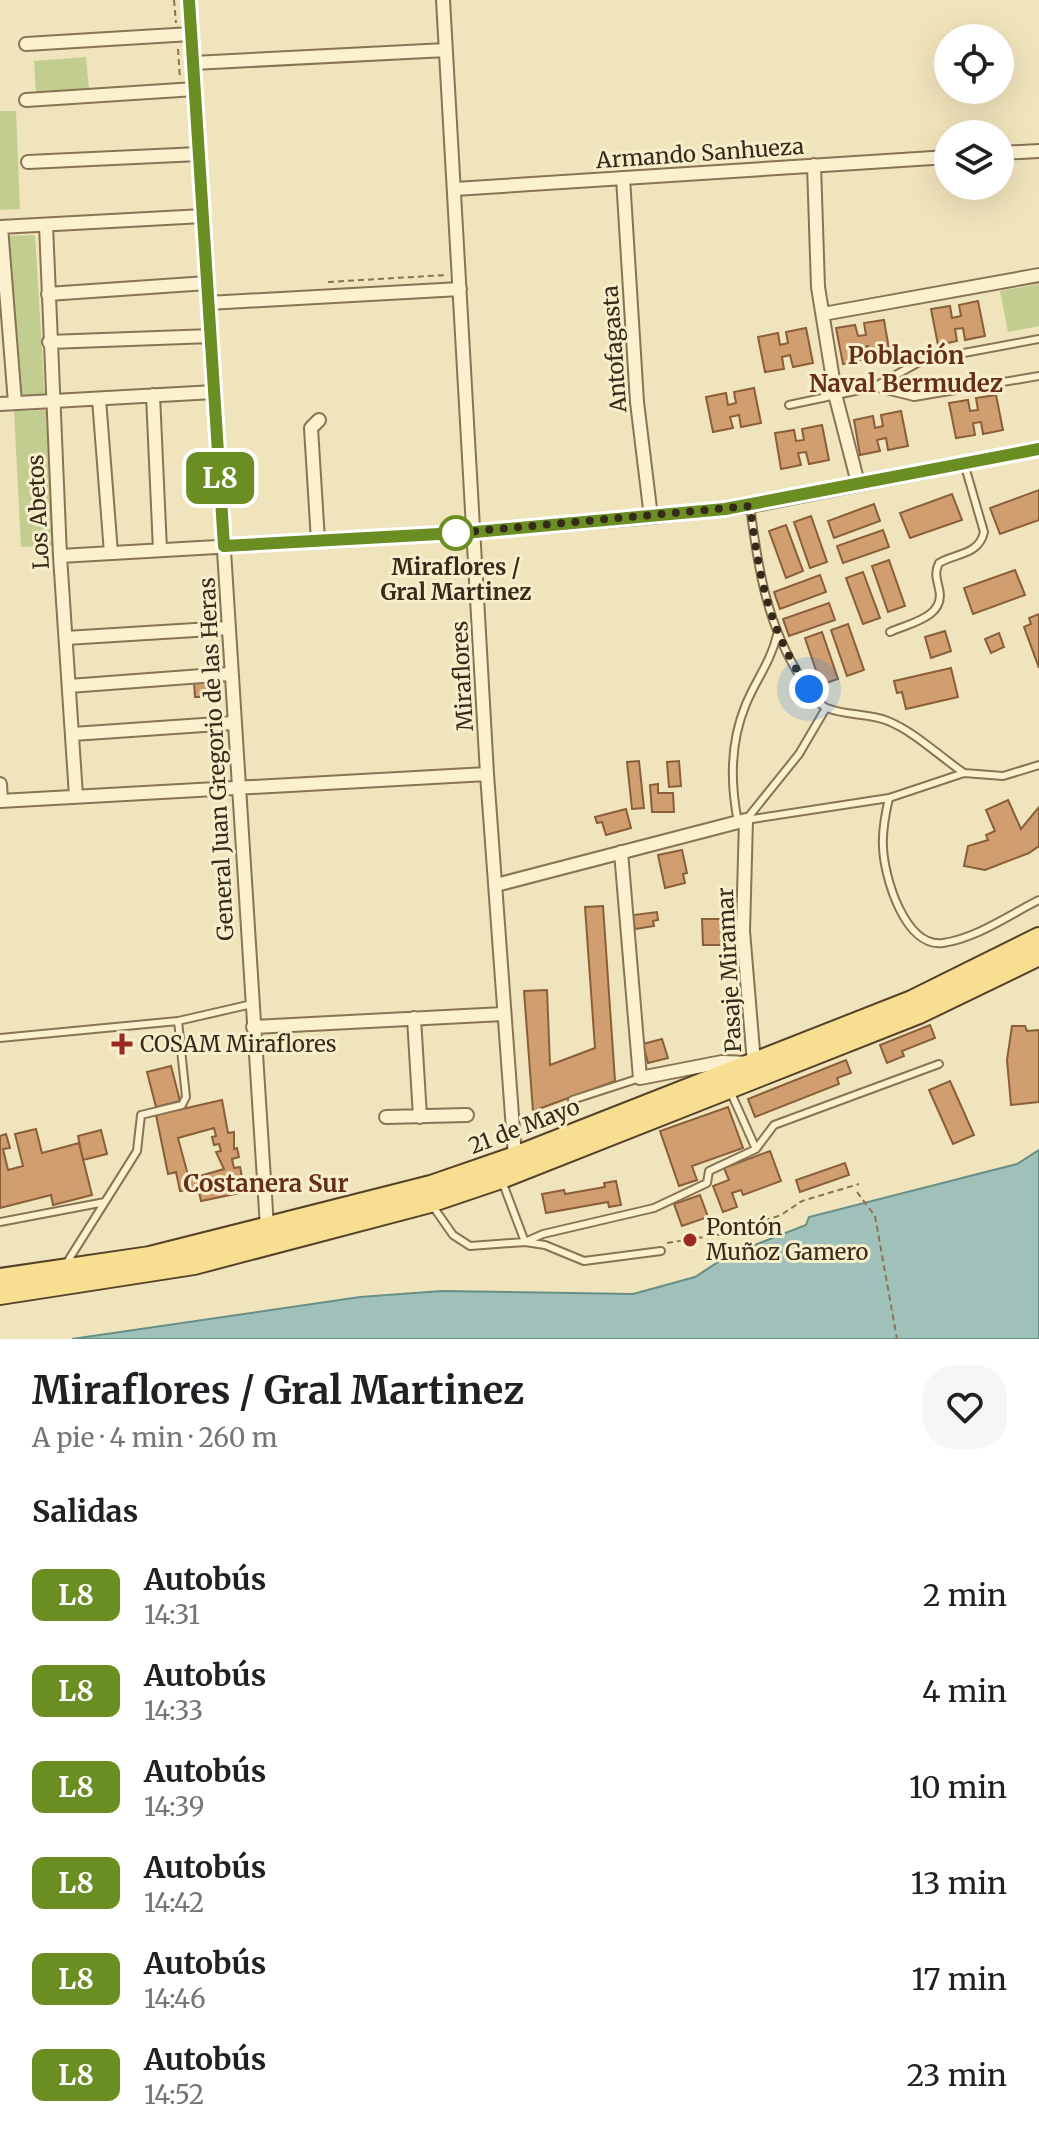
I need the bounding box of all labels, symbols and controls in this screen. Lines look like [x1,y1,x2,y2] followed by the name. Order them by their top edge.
[934,24,1014,200] map controls
[934,24,1014,104] button: locate
[934,120,1014,200] button: layers
[594,132,805,174] street label: Armando Sanhueza
[596,284,632,414] street label: Antofagasta
[809,340,1003,399] district label: Población Naval Bermudez
[184,452,256,504] line badge: L8
[21,454,55,570] street label: Los Abetos
[202,460,238,496] text: L8
[439,516,473,550] marker: Miraflores / Gral Martinez
[381,553,531,606] place label: Miraflores / Gral Martinez
[193,577,239,941] street label: General Juan Gregorio de las Heras
[445,620,479,732] street label: Miraflores
[789,669,829,709] your location
[711,886,747,1053] street label: Pasaje Miramar
[140,1030,337,1058] place label: COSAM Miraflores
[111,1033,133,1055] marker: COSAM Miraflores
[465,1092,583,1160] street label: 21 de Mayo
[183,1168,349,1199] district label: Costanera Sur
[706,1213,869,1266] place label: Pontón Muñoz Gamero
[681,1231,699,1249] marker: Pontón Muñoz Gamero
[923,1365,1007,1449] button: heart
[32,1367,524,1414] text: Miraflores / Gral Martinez
[32,1421,278,1454] text: A pie · 4 min · 260 m
[32,1492,138,1530] text: Salidas
[144,1560,266,1598] text: Autobús
[923,1576,1007,1614] text: 2 min
[58,1577,94,1613] text: L8
[144,1598,200,1631] text: 14:31
[144,1656,266,1694] text: Autobús
[922,1672,1007,1710] text: 4 min
[58,1673,94,1709] text: L8
[144,1694,203,1727] text: 14:33
[144,1752,266,1790] text: Autobús
[909,1768,1007,1806] text: 10 min
[58,1769,94,1805] text: L8
[144,1790,204,1823] text: 14:39
[144,1848,266,1886] text: Autobús
[911,1864,1007,1902] text: 13 min
[58,1865,94,1901] text: L8
[144,1886,204,1919] text: 14:42
[144,1944,266,1982] text: Autobús
[912,1960,1007,1998] text: 17 min
[58,1961,94,1997] text: L8
[144,1982,206,2015] text: 14:46
[144,2040,266,2078] text: Autobús
[907,2056,1007,2094] text: 23 min
[58,2057,94,2093] text: L8
[144,2078,204,2111] text: 14:52

